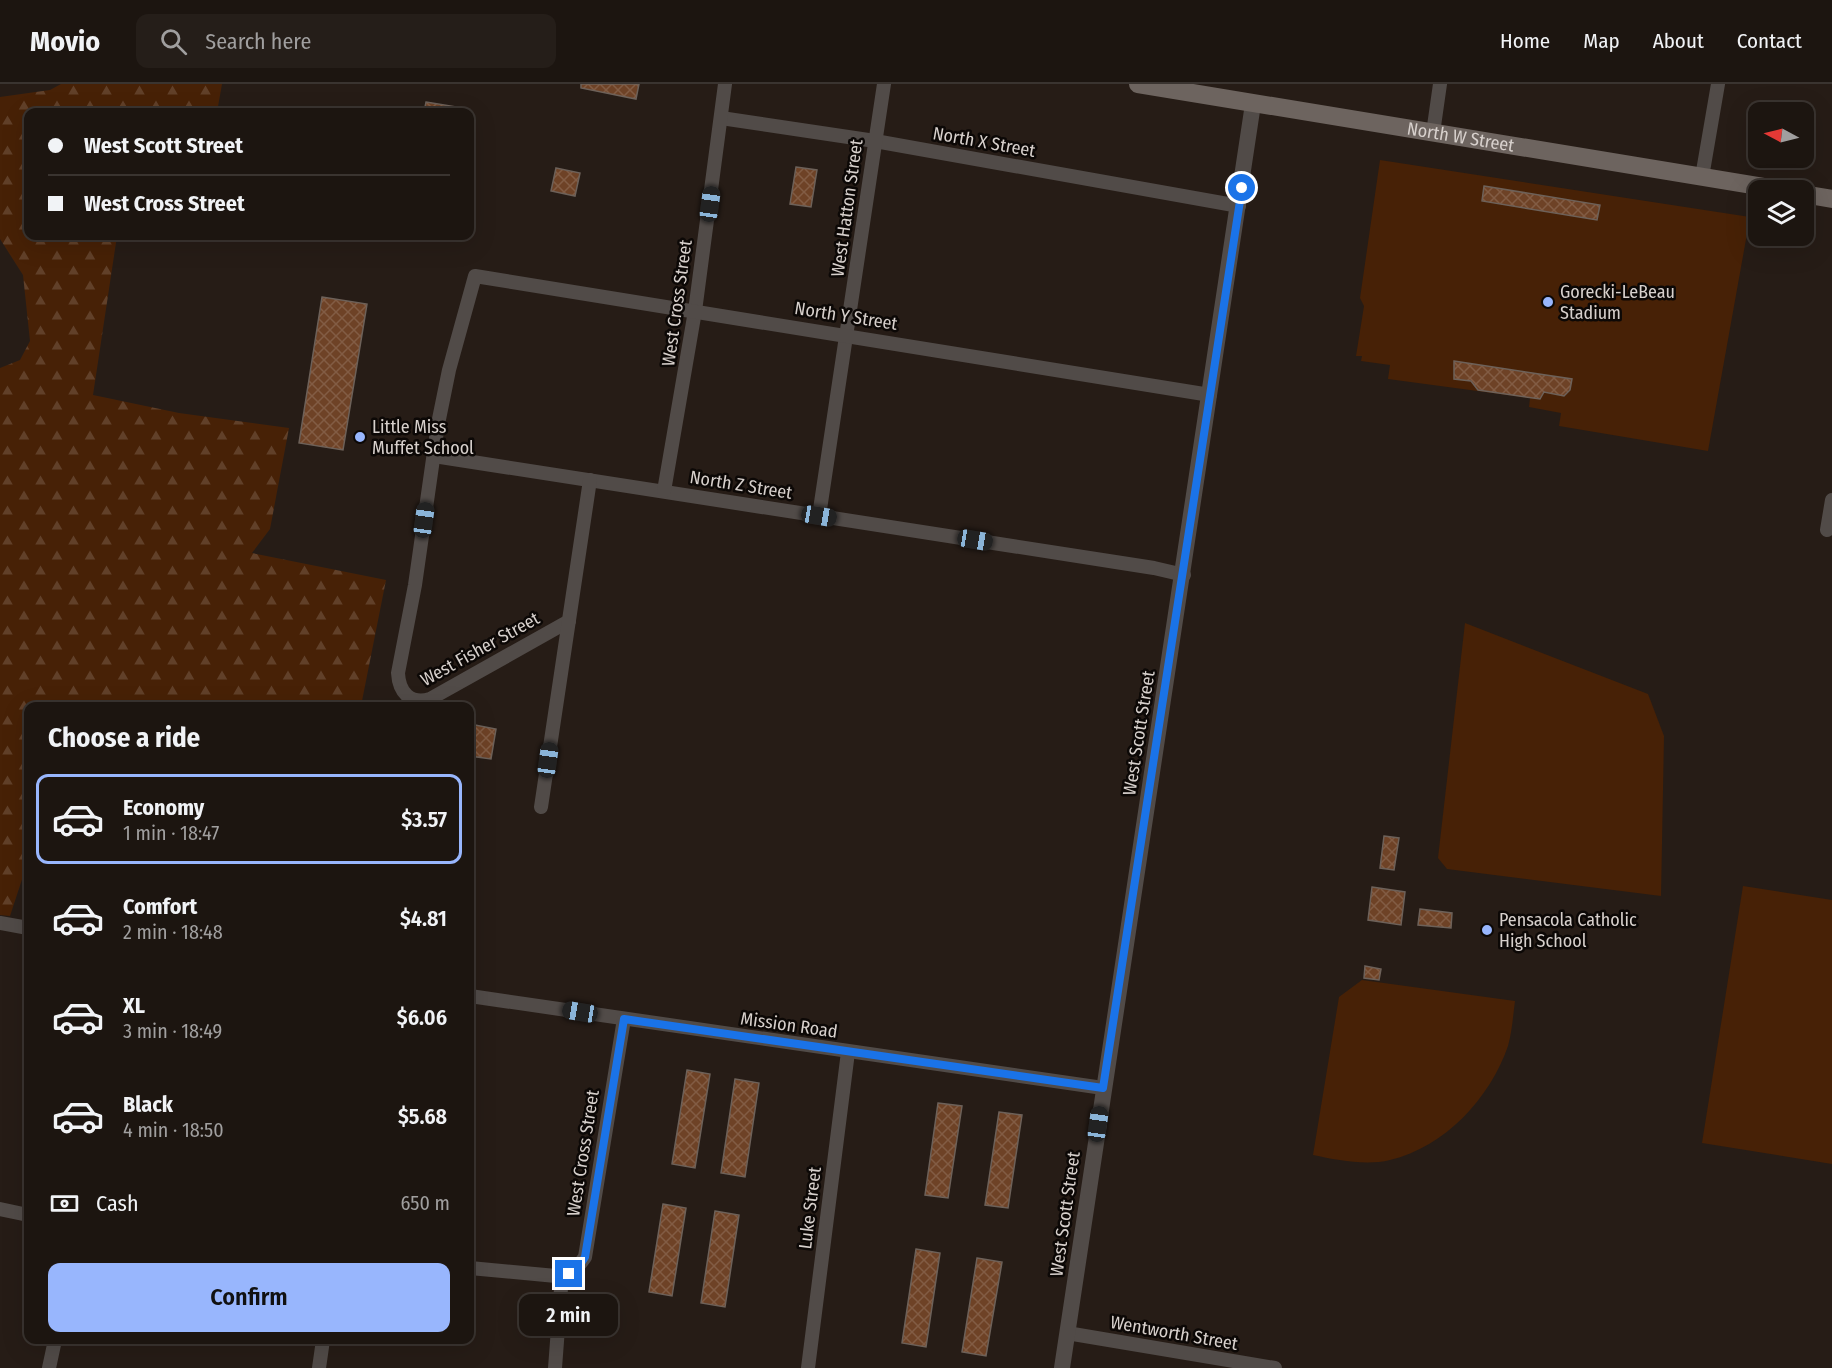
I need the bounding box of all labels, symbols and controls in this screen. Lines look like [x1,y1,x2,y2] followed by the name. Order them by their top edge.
[136,14,556,68] search box
[30,25,100,58] text: Movio
[157,25,190,58] icon: search
[205,28,311,55] text: Search here
[1500,28,1550,54] text: Home
[1583,28,1620,54] text: Map
[1653,28,1704,54] text: About
[1737,28,1802,54] text: Contact
[1748,102,1814,168] north arrow
[1748,102,1814,246] map controls
[1405,117,1516,157] street label: North W Street
[931,122,1037,162] street label: North X Street
[84,132,243,159] text: West Scott Street
[826,138,868,278] street label: West Hatton Street
[1228,174,1255,201] route start
[1748,180,1814,246] button: layers
[699,185,721,223] car
[84,190,245,217] text: West Cross Street
[657,238,697,368] street label: West Cross Street
[1560,281,1675,324] place label: Gorecki-LeBeau Stadium
[1541,295,1555,309] marker: Gorecki-LeBeau Stadium
[793,297,899,335] street label: North Y Street
[372,416,474,459] place label: Little Miss Muffet School
[353,430,367,444] marker: Little Miss Muffet School
[688,466,794,504] street label: North Z Street
[413,501,435,539] car
[800,504,838,528] car
[956,528,994,552] car
[417,607,543,691] street label: West Fisher Street
[1118,669,1160,797] street label: West Scott Street
[48,722,200,754] text: Choose a ride
[537,741,559,779] car
[51,792,105,846] icon: car
[123,794,204,821] text: Economy
[401,806,447,833] text: $3.57
[123,821,219,845] text: 1 min · 18:47
[51,891,105,945] icon: car
[123,893,197,920] text: Comfort
[400,905,447,932] text: $4.81
[1499,909,1637,952] place label: Pensacola Catholic High School
[123,920,223,944] text: 2 min · 18:48
[1480,923,1494,937] marker: Pensacola Catholic High School
[51,990,105,1044] icon: car
[123,992,145,1019] text: XL
[561,1000,599,1024] car
[397,1004,447,1031] text: $6.06
[739,1007,839,1043] street label: Mission Road
[123,1019,222,1043] text: 3 min · 18:49
[562,1088,604,1218] street label: West Cross Street
[51,1089,105,1143] icon: car
[123,1091,173,1118] text: Black
[398,1103,447,1130] text: $5.68
[1087,1105,1109,1143] car
[123,1118,224,1142] text: 4 min · 18:50
[1045,1150,1085,1278] street label: West Scott Street
[794,1165,826,1250] street label: Luke Street
[48,1187,81,1220] icon: cash
[96,1190,139,1217] text: Cash
[401,1191,450,1215] text: 650 m
[555,1260,582,1287] route end
[48,1263,450,1332] button: Confirm
[520,1295,618,1337] callout: 2 min
[546,1303,591,1327] text: 2 min
[1109,1311,1240,1355] street label: Wentworth Street

